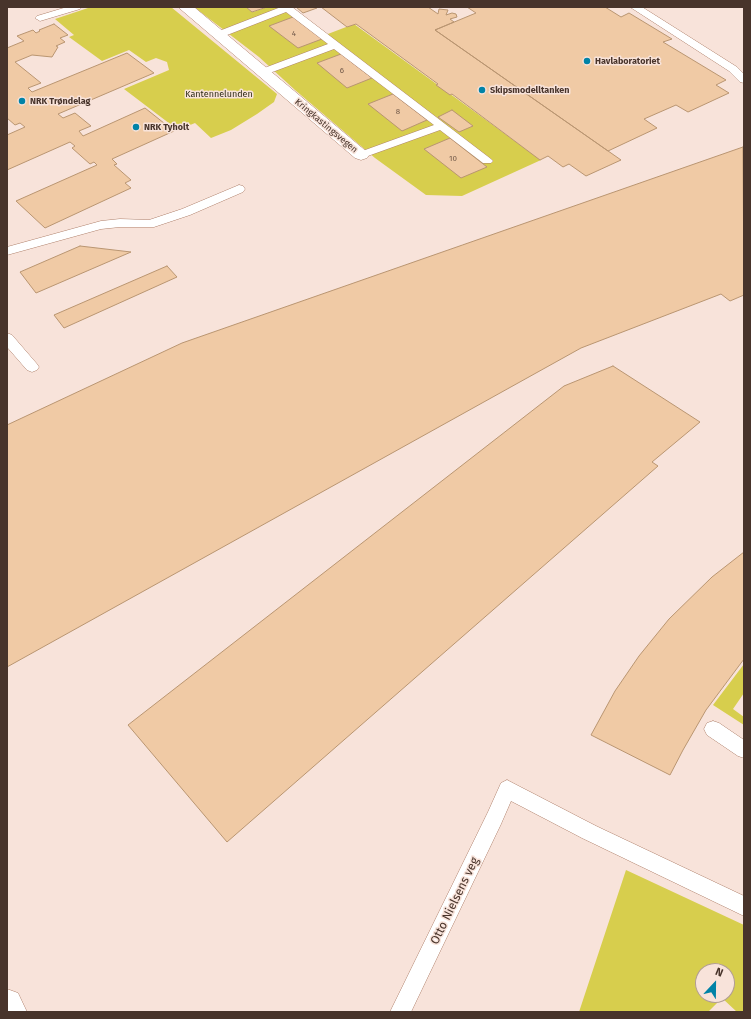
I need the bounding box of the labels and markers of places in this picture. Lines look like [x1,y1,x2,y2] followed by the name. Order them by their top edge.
[582,56,592,66] marker: Havlaboratoriet
[595,56,660,66] place label: Havlaboratoriet
[477,85,487,95] marker: Skipsmodelltanken
[490,85,569,95] place label: Skipsmodelltanken
[17,96,27,106] marker: NRK Trøndelag
[30,96,91,106] place label: NRK Trøndelag
[131,122,141,132] marker: NRK Tyholt
[144,122,189,132] place label: NRK Tyholt

